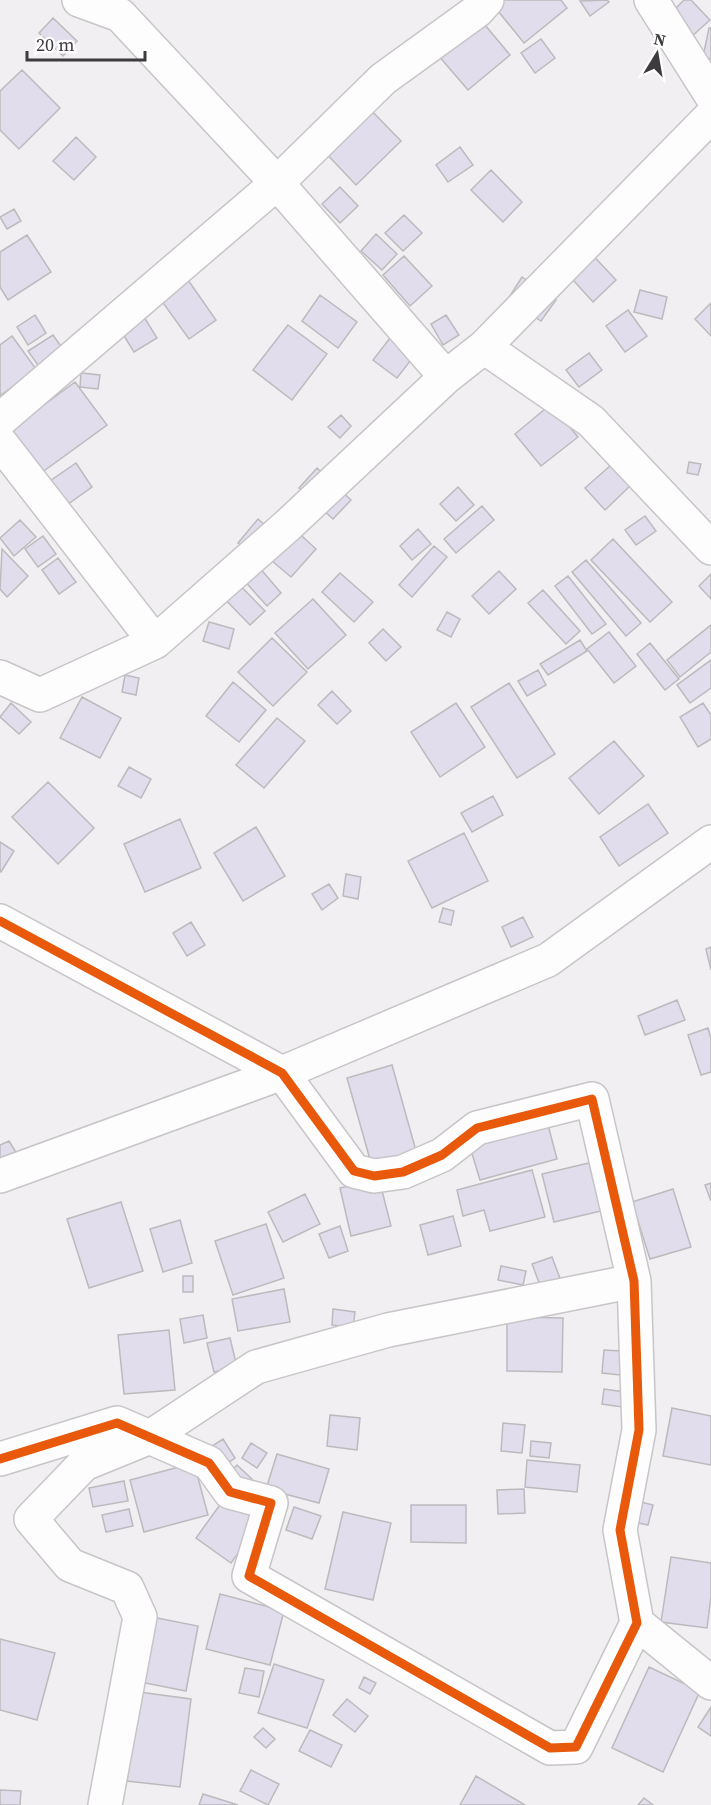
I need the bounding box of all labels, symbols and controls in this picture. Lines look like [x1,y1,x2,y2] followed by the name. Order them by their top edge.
[27,24,146,62] scale bar
[627,24,687,84] north arrow
[652,27,668,51] text: N
[36,32,74,57] text: 20 m

